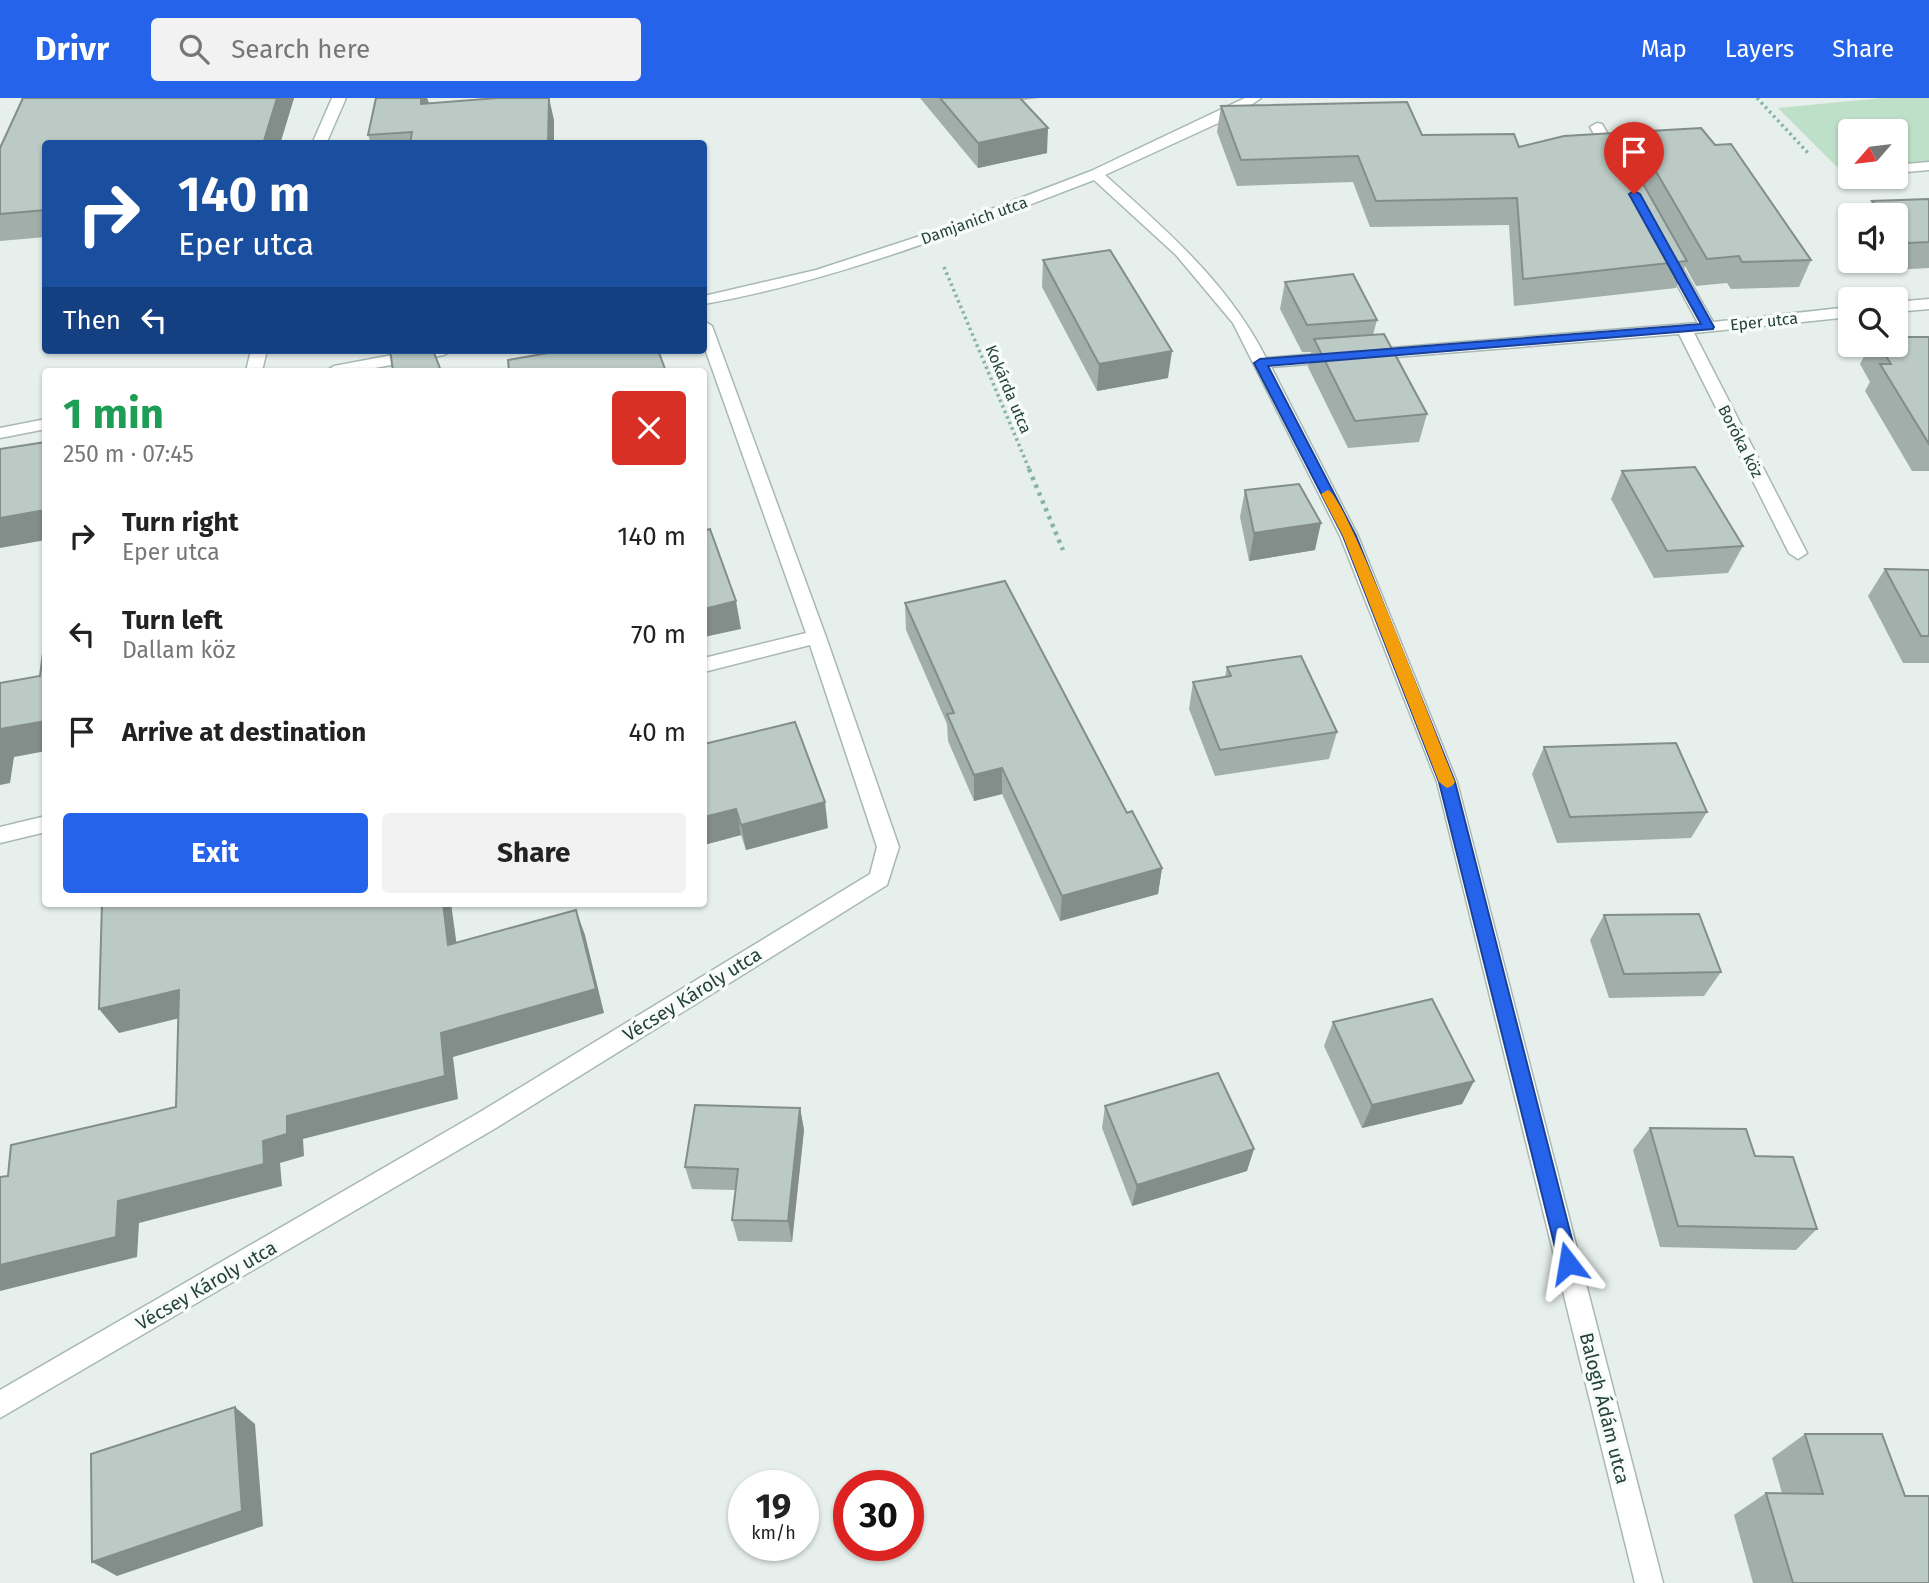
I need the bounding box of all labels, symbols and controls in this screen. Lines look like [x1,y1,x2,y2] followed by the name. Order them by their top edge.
[151,18,641,81] search box
[35,29,109,69] text: Drivr
[175,30,213,68] icon: search
[231,34,370,65] text: Search here
[1641,35,1687,63] text: Map
[1725,35,1794,63] text: Layers
[1832,35,1894,63] text: Share
[1838,119,1908,189] north arrow
[1838,119,1908,357] map controls
[1604,122,1664,194] pin
[1615,133,1653,171] icon: arrive
[178,165,310,224] text: 140 m
[63,168,154,259] icon: right
[918,192,1030,249] street label: Damjanich utca
[1838,203,1908,273] button: sound
[178,225,314,263] text: Eper utca
[1838,287,1908,357] button: search
[135,301,173,339] icon: left
[63,305,121,336] text: Then
[1729,308,1799,335] street label: Eper utca
[981,342,1036,436] street label: Kokárda utca
[63,389,164,439] text: 1 min
[612,391,686,465] button: close
[1714,402,1767,481] street label: Boróka köz
[63,440,194,468] text: 250 m · 07:45
[122,507,239,538] text: Turn right
[63,517,101,555] icon: right
[617,521,686,552] text: 140 m
[122,538,220,566] text: Eper utca
[122,605,223,636] text: Turn left
[63,615,101,653] icon: left
[631,619,686,650] text: 70 m
[122,636,235,664] text: Dallam köz
[63,713,101,751] icon: arrive
[122,717,366,748] text: Arrive at destination
[628,717,686,748] text: 40 m
[63,813,368,893] button: Exit
[382,813,686,893] button: Share
[619,943,766,1046] street label: Vécsey Károly utca
[1531,1226,1605,1300] position arrow
[132,1236,281,1335] street label: Vécsey Károly utca
[1575,1330,1634,1486] street label: Balogh Ádám utca
[833,1470,924,1561] speed limit sign: 30
[756,1485,791,1527] text: 19
[751,1522,796,1544] text: km/h

